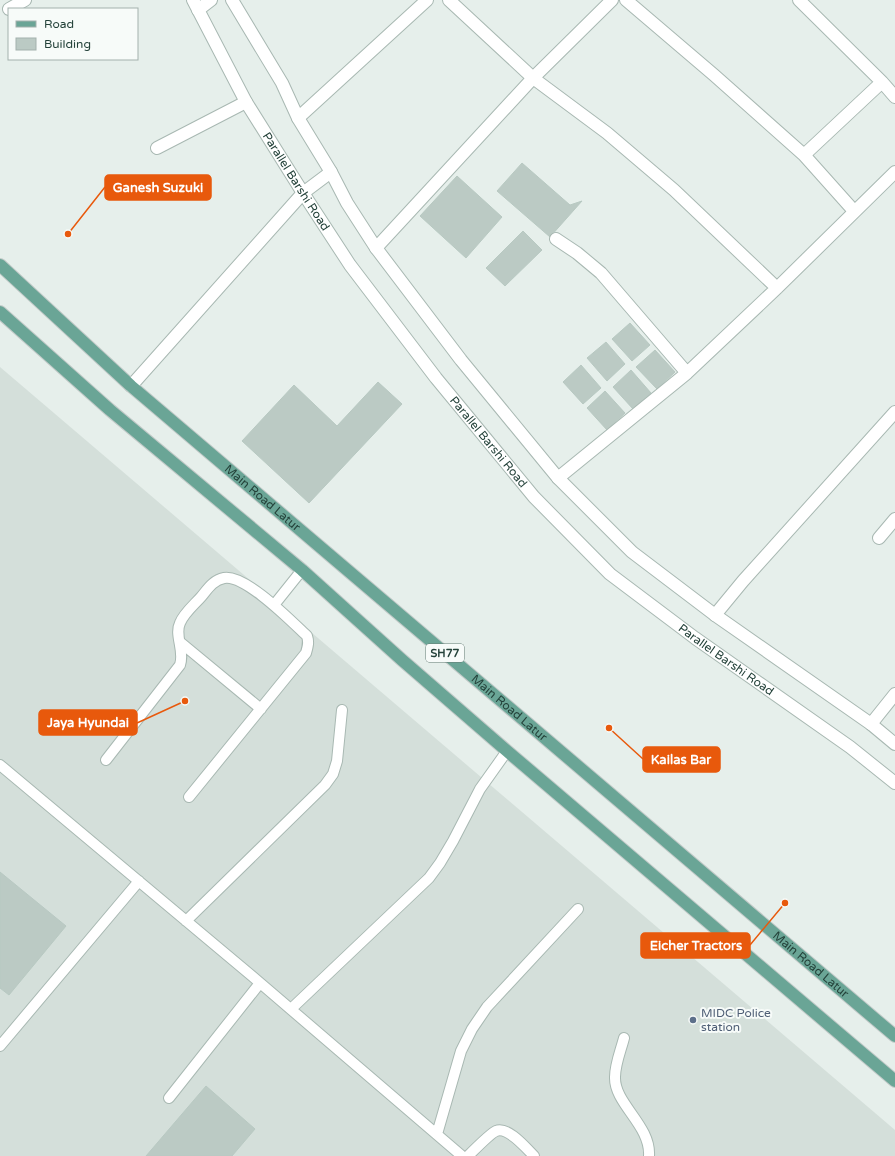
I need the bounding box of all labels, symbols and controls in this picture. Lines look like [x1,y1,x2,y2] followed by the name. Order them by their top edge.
[8,8,138,60] legend
[44,17,74,31] text: Road
[44,37,91,51] text: Building
[260,130,333,233] street label: Parallel Barshi Road
[105,175,211,200] callout: Ganesh Suzuki
[113,180,203,196] text: Ganesh Suzuki
[447,393,530,490] street label: Parallel Barshi Road
[222,462,304,534] street label: Main Road Latur
[676,621,777,698] street label: Parallel Barshi Road
[426,644,464,662] road number: SH77
[469,672,550,744] street label: Main Road Latur
[39,710,137,735] callout: Jaya Hyundai
[46,715,129,731] text: Jaya Hyundai
[643,747,720,772] callout: Kailas Bar
[651,752,712,768] text: Kailas Bar
[770,928,852,1001] street label: Main Road Latur
[641,933,750,958] callout: Eicher Tractors
[650,938,742,954] text: Eicher Tractors
[701,1006,771,1034] place label: MIDC Police station
[688,1015,698,1025] marker: MIDC Police station

